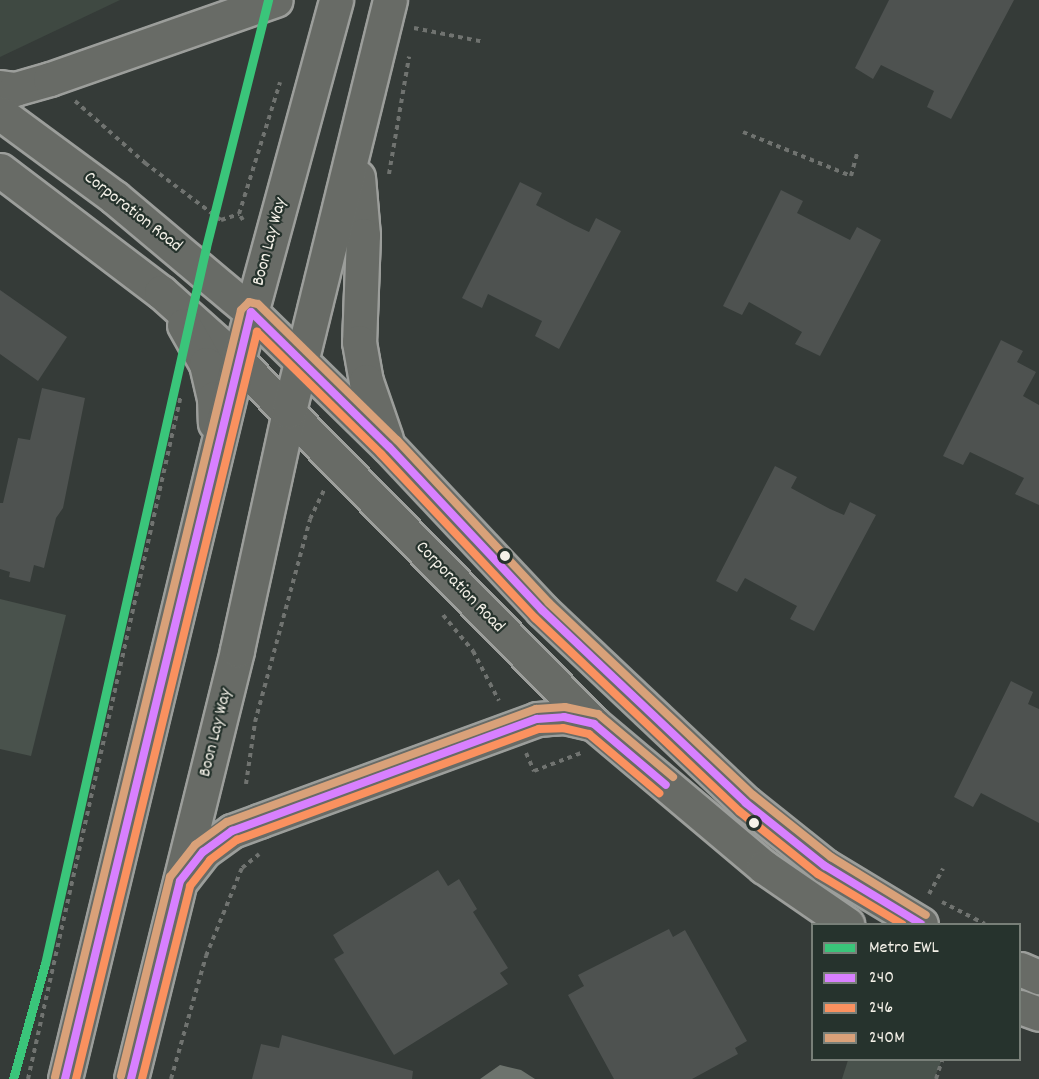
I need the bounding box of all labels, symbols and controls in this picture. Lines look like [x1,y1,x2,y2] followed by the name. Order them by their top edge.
[78,168,186,258] street label: Corporation Road
[249,196,293,288] street label: Boon Lay Way
[410,538,508,638] street label: Corporation Road
[499,550,511,562] unlabelled marker
[196,687,238,779] street label: Boon Lay Way
[748,817,760,829] unlabelled marker
[811,923,1021,1061] legend
[869,936,939,961] text: Metro EWL
[869,966,894,991] text: 240
[869,996,893,1021] text: 246
[869,1026,905,1051] text: 240M

